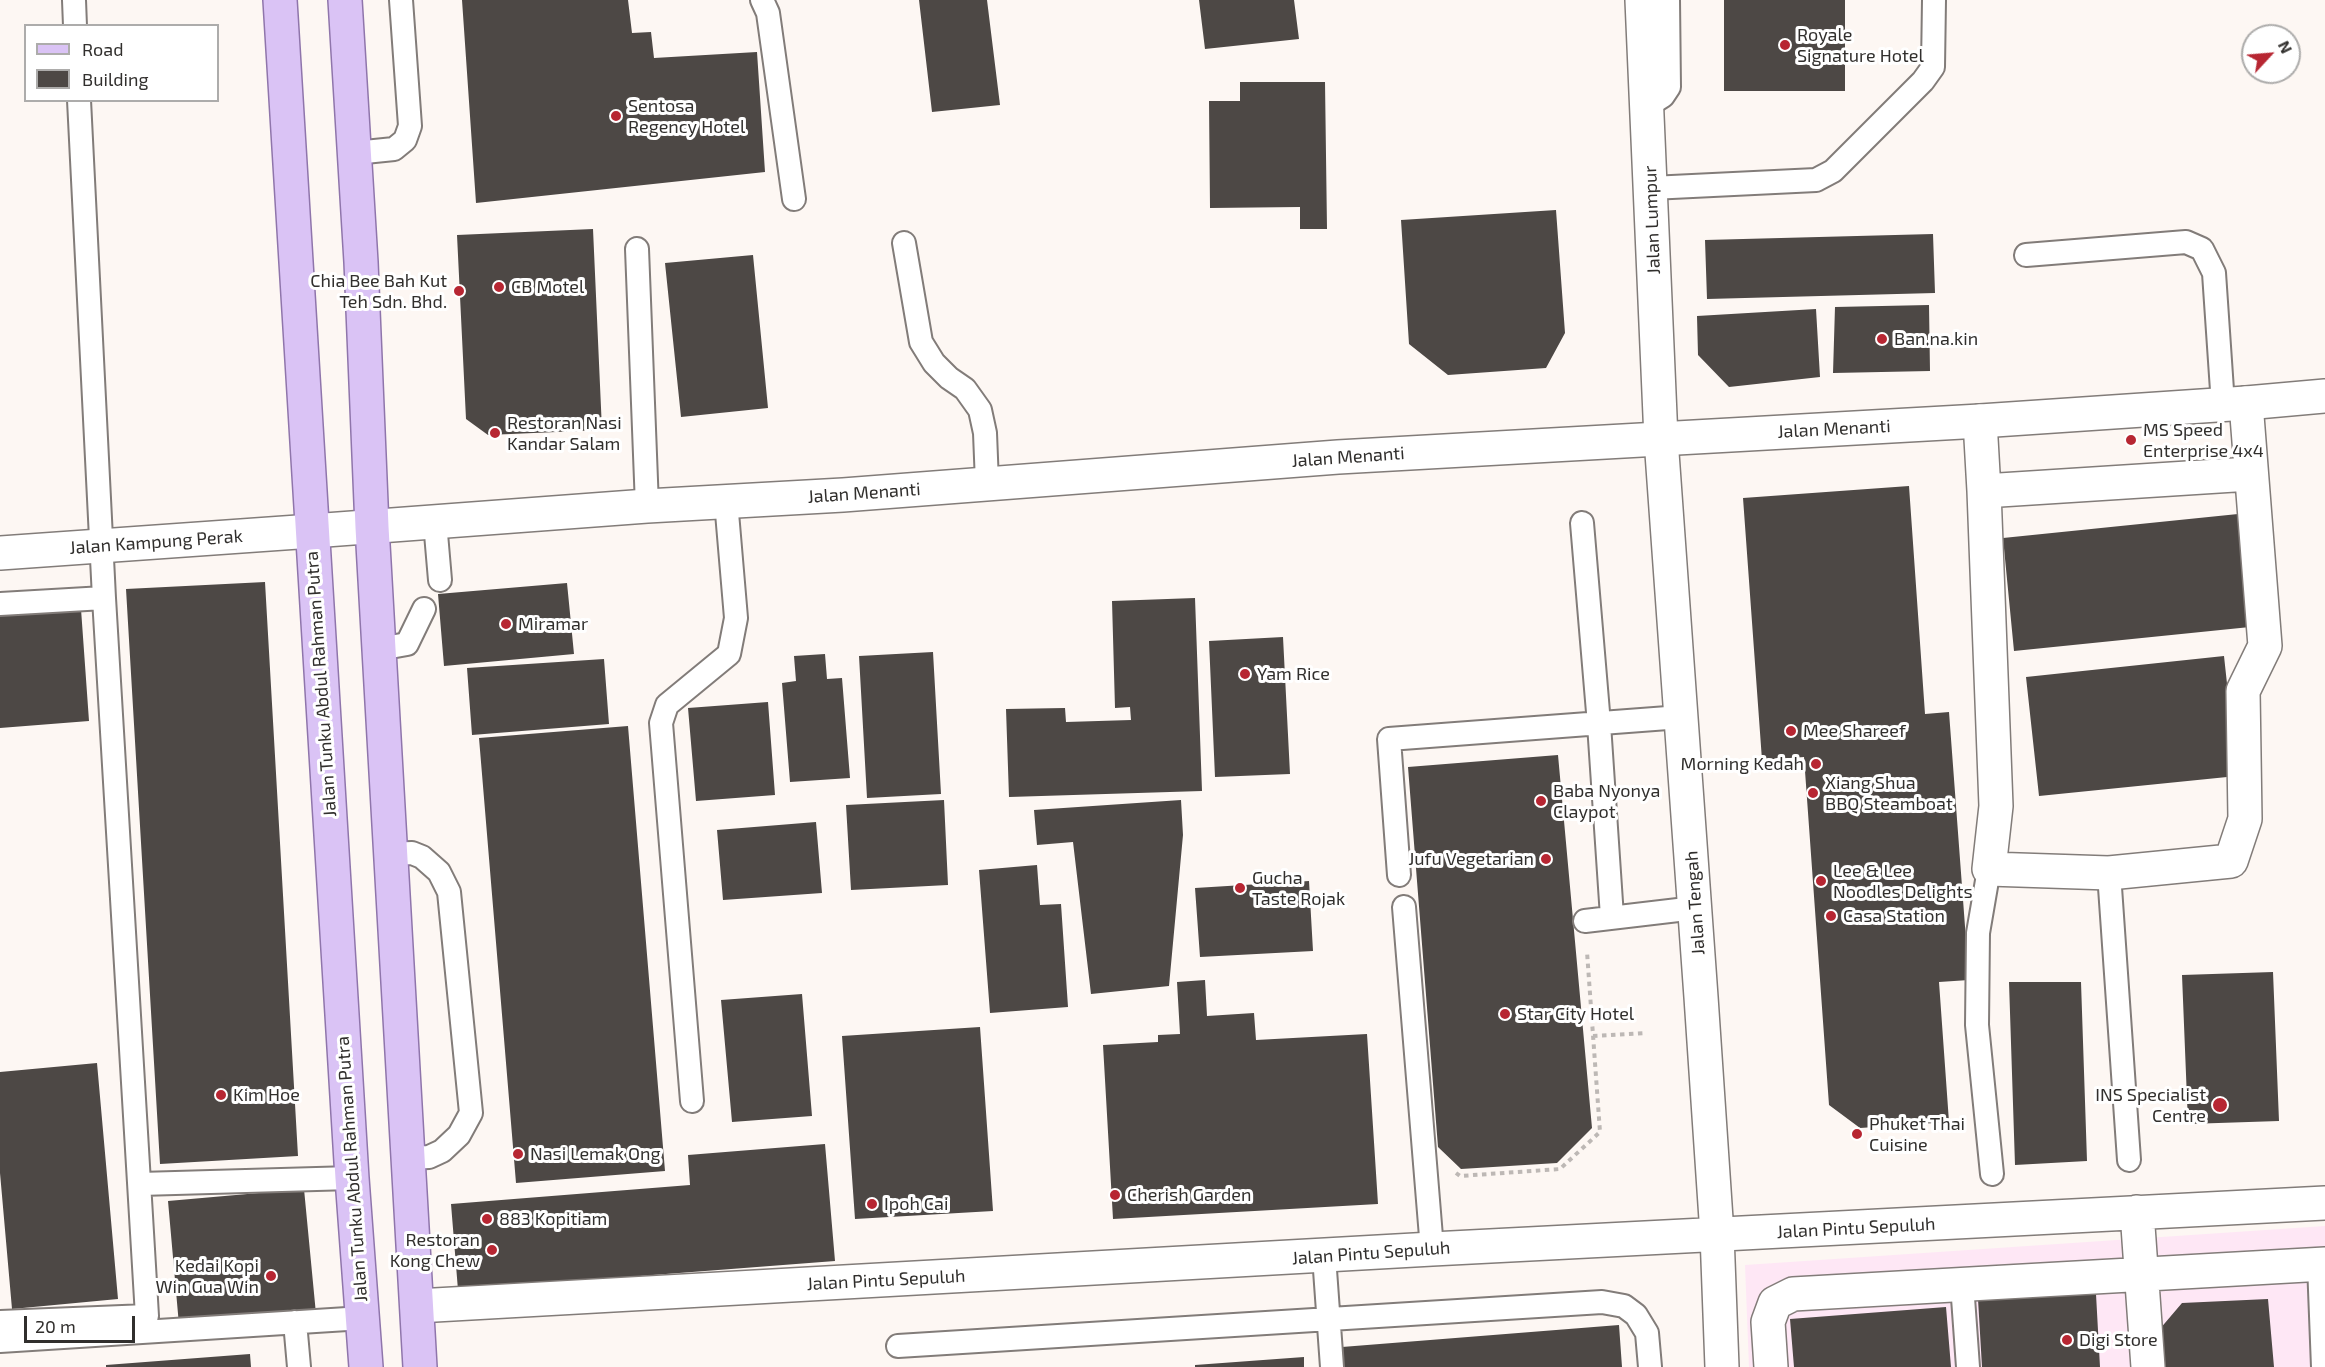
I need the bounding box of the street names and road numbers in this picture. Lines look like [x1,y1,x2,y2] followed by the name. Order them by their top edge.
[1639,165,1665,275] street label: Jalan Lumpur
[1777,415,1891,443] street label: Jalan Menanti
[1291,442,1405,472] street label: Jalan Menanti
[807,478,921,508] street label: Jalan Menanti
[69,525,243,559] street label: Jalan Kampung Perak
[301,550,341,818] street label: Jalan Tunku Abdul Rahman Putra
[1681,850,1709,956] street label: Jalan Tengah
[332,1035,372,1303] street label: Jalan Tunku Abdul Rahman Putra
[1776,1213,1936,1243] street label: Jalan Pintu Sepuluh
[1291,1237,1451,1269] street label: Jalan Pintu Sepuluh
[806,1265,966,1295] street label: Jalan Pintu Sepuluh

